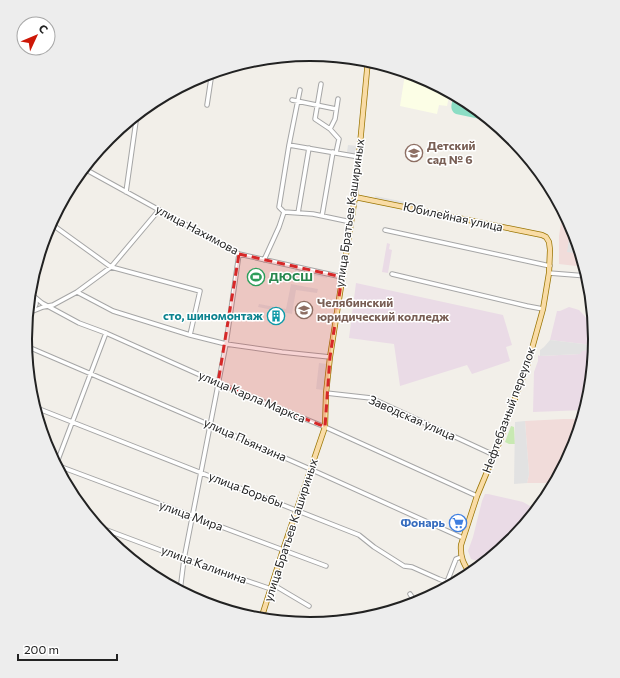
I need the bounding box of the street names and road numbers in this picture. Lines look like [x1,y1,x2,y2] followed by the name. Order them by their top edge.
[332,137,366,288] street label: улица Братьев Кашириных
[402,199,504,233] street label: Юбилейная улица
[154,201,241,257] street label: улица Нахимова
[479,344,538,475] street label: Нефтебазный переулок
[197,367,308,425] street label: улица Карла Маркса
[367,392,458,443] street label: Заводская улица
[202,415,289,464] street label: улица Пьянзина
[260,456,320,603] street label: улица Братьев Кашириных
[207,468,286,510] street label: улица Борьбы
[158,497,225,533] street label: улица Мира
[160,542,249,586] street label: улица Калинина

